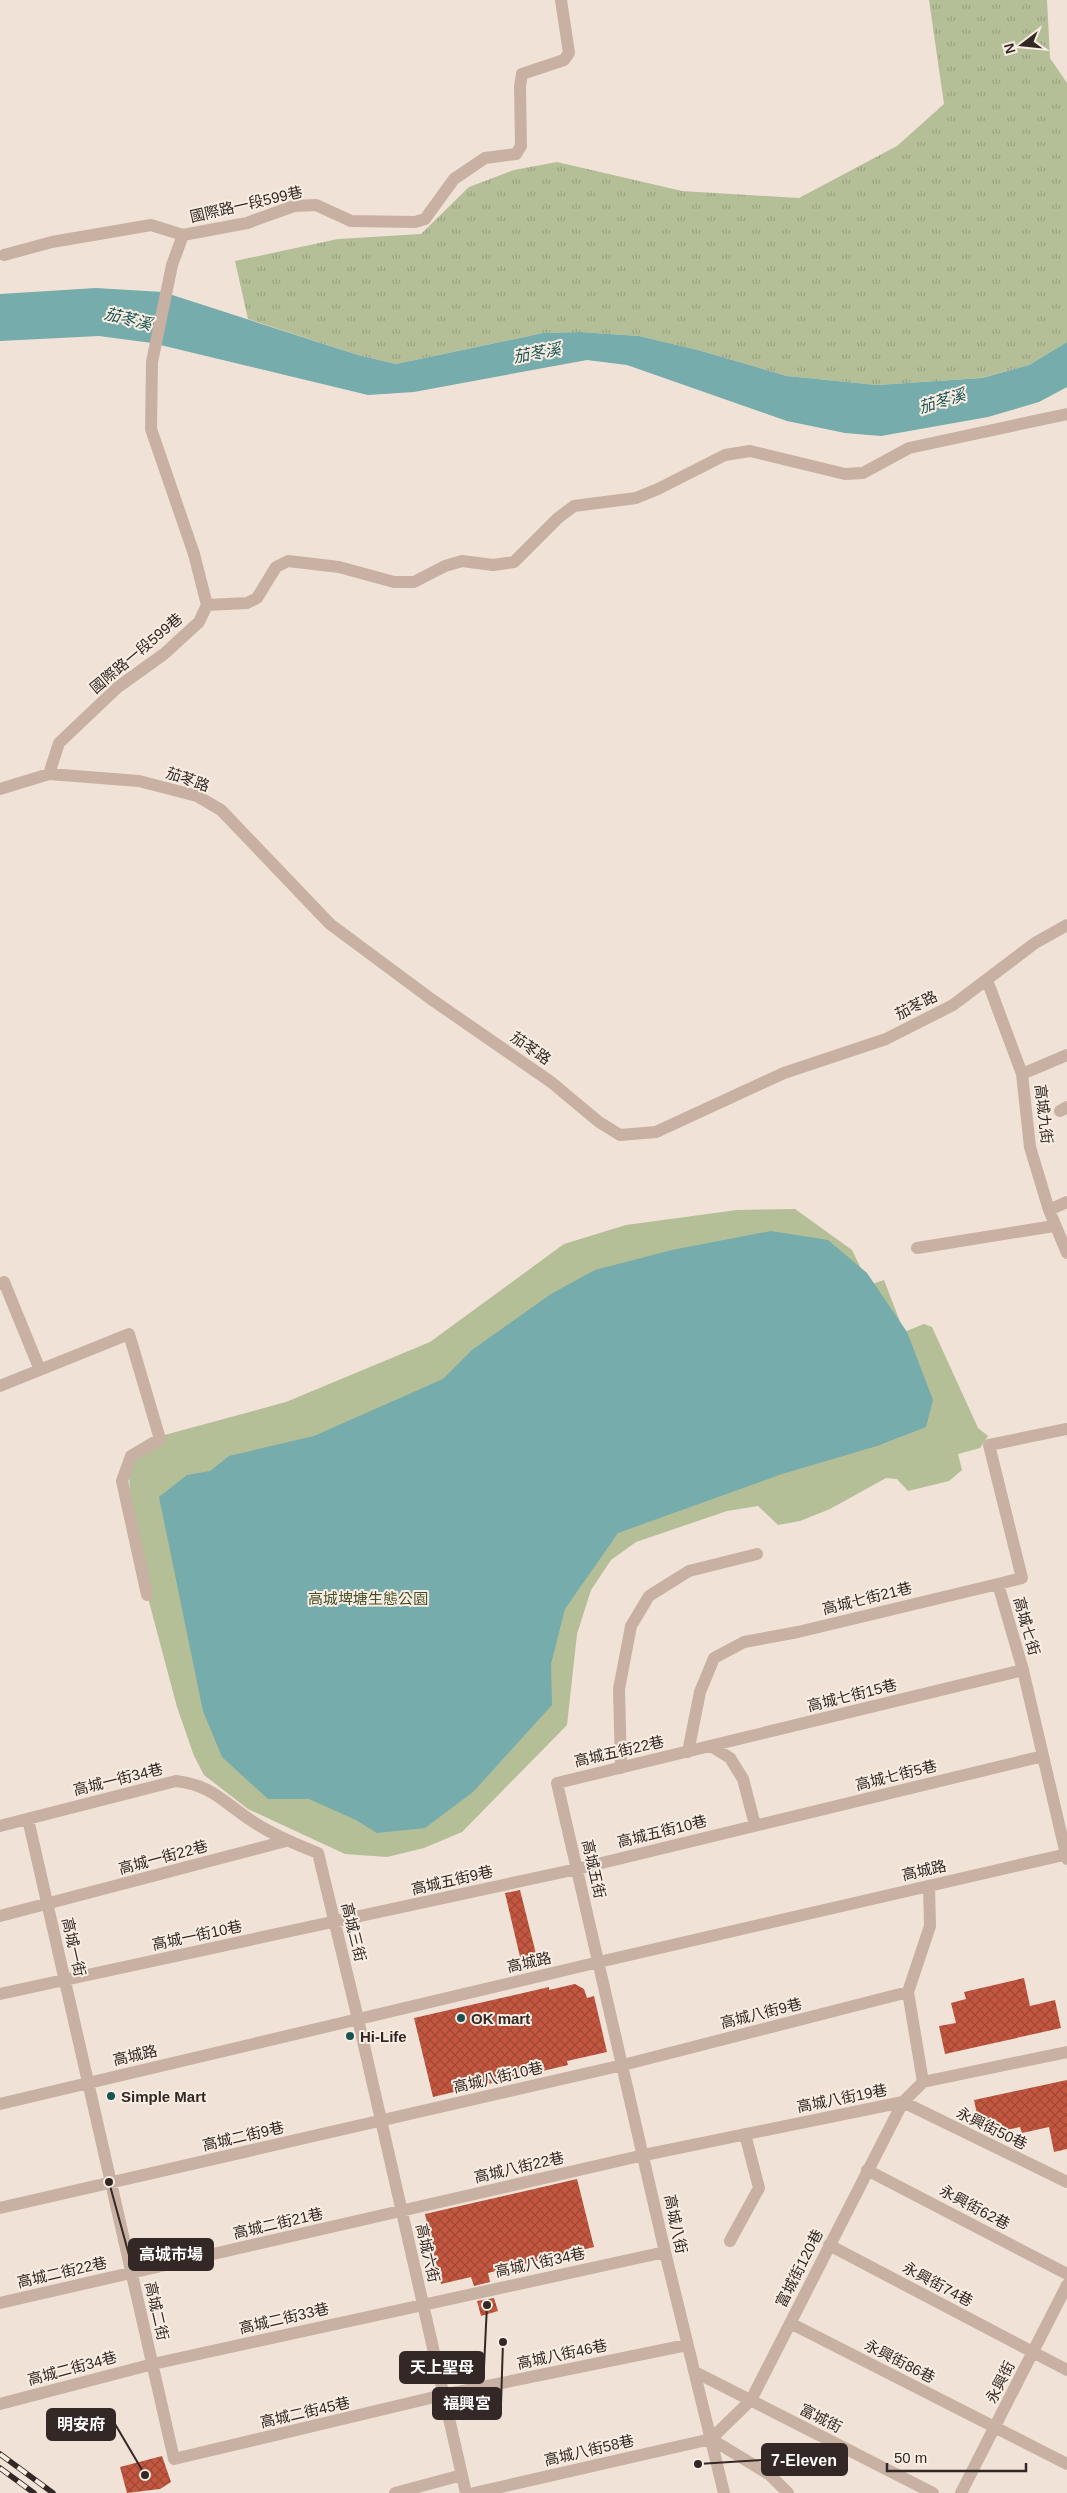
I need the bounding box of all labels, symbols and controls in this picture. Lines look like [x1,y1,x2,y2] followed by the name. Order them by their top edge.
[997,20,1047,70] north arrow
[1000,42,1019,56] text: N
[188,183,304,225] street label: 國際路一段599巷
[103,305,155,334] water label: 茄苳溪
[512,340,564,366] water label: 茄苳溪
[917,385,969,416] water label: 茄苳溪
[86,610,186,696] street label: 國際路一段599巷
[164,764,212,794] street label: 茄苳路
[892,987,940,1023] street label: 茄苳路
[508,1028,554,1068] street label: 茄苳路
[1032,1083,1056,1145] street label: 高城九街
[820,1579,914,1617] street label: 高城七街21巷
[308,1590,428,1607] park label: 高城埤塘生態公園
[1011,1595,1043,1657] street label: 高城七街
[805,1676,899,1714] street label: 高城七街15巷
[572,1732,666,1770] street label: 高城五街22巷
[854,1757,938,1793] street label: 高城七街5巷
[71,1760,165,1798] street label: 高城一街34巷
[615,1812,709,1850] street label: 高城五街10巷
[117,1837,209,1877] street label: 高城一街22巷
[579,1838,609,1900] street label: 高城五街
[900,1857,948,1883] street label: 高城路
[409,1862,495,1898] street label: 高城五街9巷
[338,1901,370,1963] street label: 高城三街
[59,1916,89,1978] street label: 高城一街
[150,1917,244,1953] street label: 高城一街10巷
[505,1949,553,1975] street label: 高城路
[719,1995,803,2031] street label: 高城八街9巷
[471,2010,530,2027] place label: OK mart
[455,2012,467,2024] marker: OK mart
[360,2028,407,2045] place label: Hi-Life
[344,2030,356,2042] marker: Hi-Life
[111,2042,159,2068] street label: 高城路
[451,2058,545,2096] street label: 高城八街10巷
[795,2081,889,2115] street label: 高城八街19巷
[121,2088,206,2105] place label: Simple Mart
[105,2090,117,2102] marker: Simple Mart
[954,2104,1030,2152] street label: 永興街50巷
[200,2118,286,2154] street label: 高城二街9巷
[472,2148,566,2186] street label: 高城八街22巷
[937,2181,1013,2233] street label: 永興街62巷
[661,2193,691,2255] street label: 高城八街
[231,2204,325,2242] street label: 高城二街21巷
[413,2222,443,2284] street label: 高城六街
[772,2226,826,2310] street label: 富城街120巷
[129,2239,213,2270] callout: 高城市場
[493,2244,587,2280] street label: 高城八街34巷
[139,2245,203,2263] text: 高城市場
[15,2253,109,2291] street label: 高城二街22巷
[900,2258,976,2310] street label: 永興街74巷
[142,2280,172,2342] street label: 高城二街
[237,2299,331,2337] street label: 高城二街33巷
[515,2336,609,2372] street label: 高城八街46巷
[862,2336,938,2386] street label: 永興街86巷
[26,2348,118,2388] street label: 高城二街34巷
[400,2352,484,2383] callout: 天上聖母
[982,2358,1018,2406] street label: 永興街
[410,2359,474,2376] text: 天上聖母
[433,2388,501,2419] callout: 福興宮
[258,2393,352,2431] street label: 高城二街45巷
[443,2395,491,2412] text: 福興宮
[797,2400,845,2436] street label: 富城街
[47,2409,115,2440] callout: 明安府
[57,2416,105,2433] text: 明安府
[542,2431,636,2469] street label: 高城八街58巷
[887,2440,1026,2472] scale bar
[762,2444,847,2475] callout: 7-Eleven
[894,2449,927,2466] text: 50 m
[771,2452,837,2469] text: 7-Eleven

